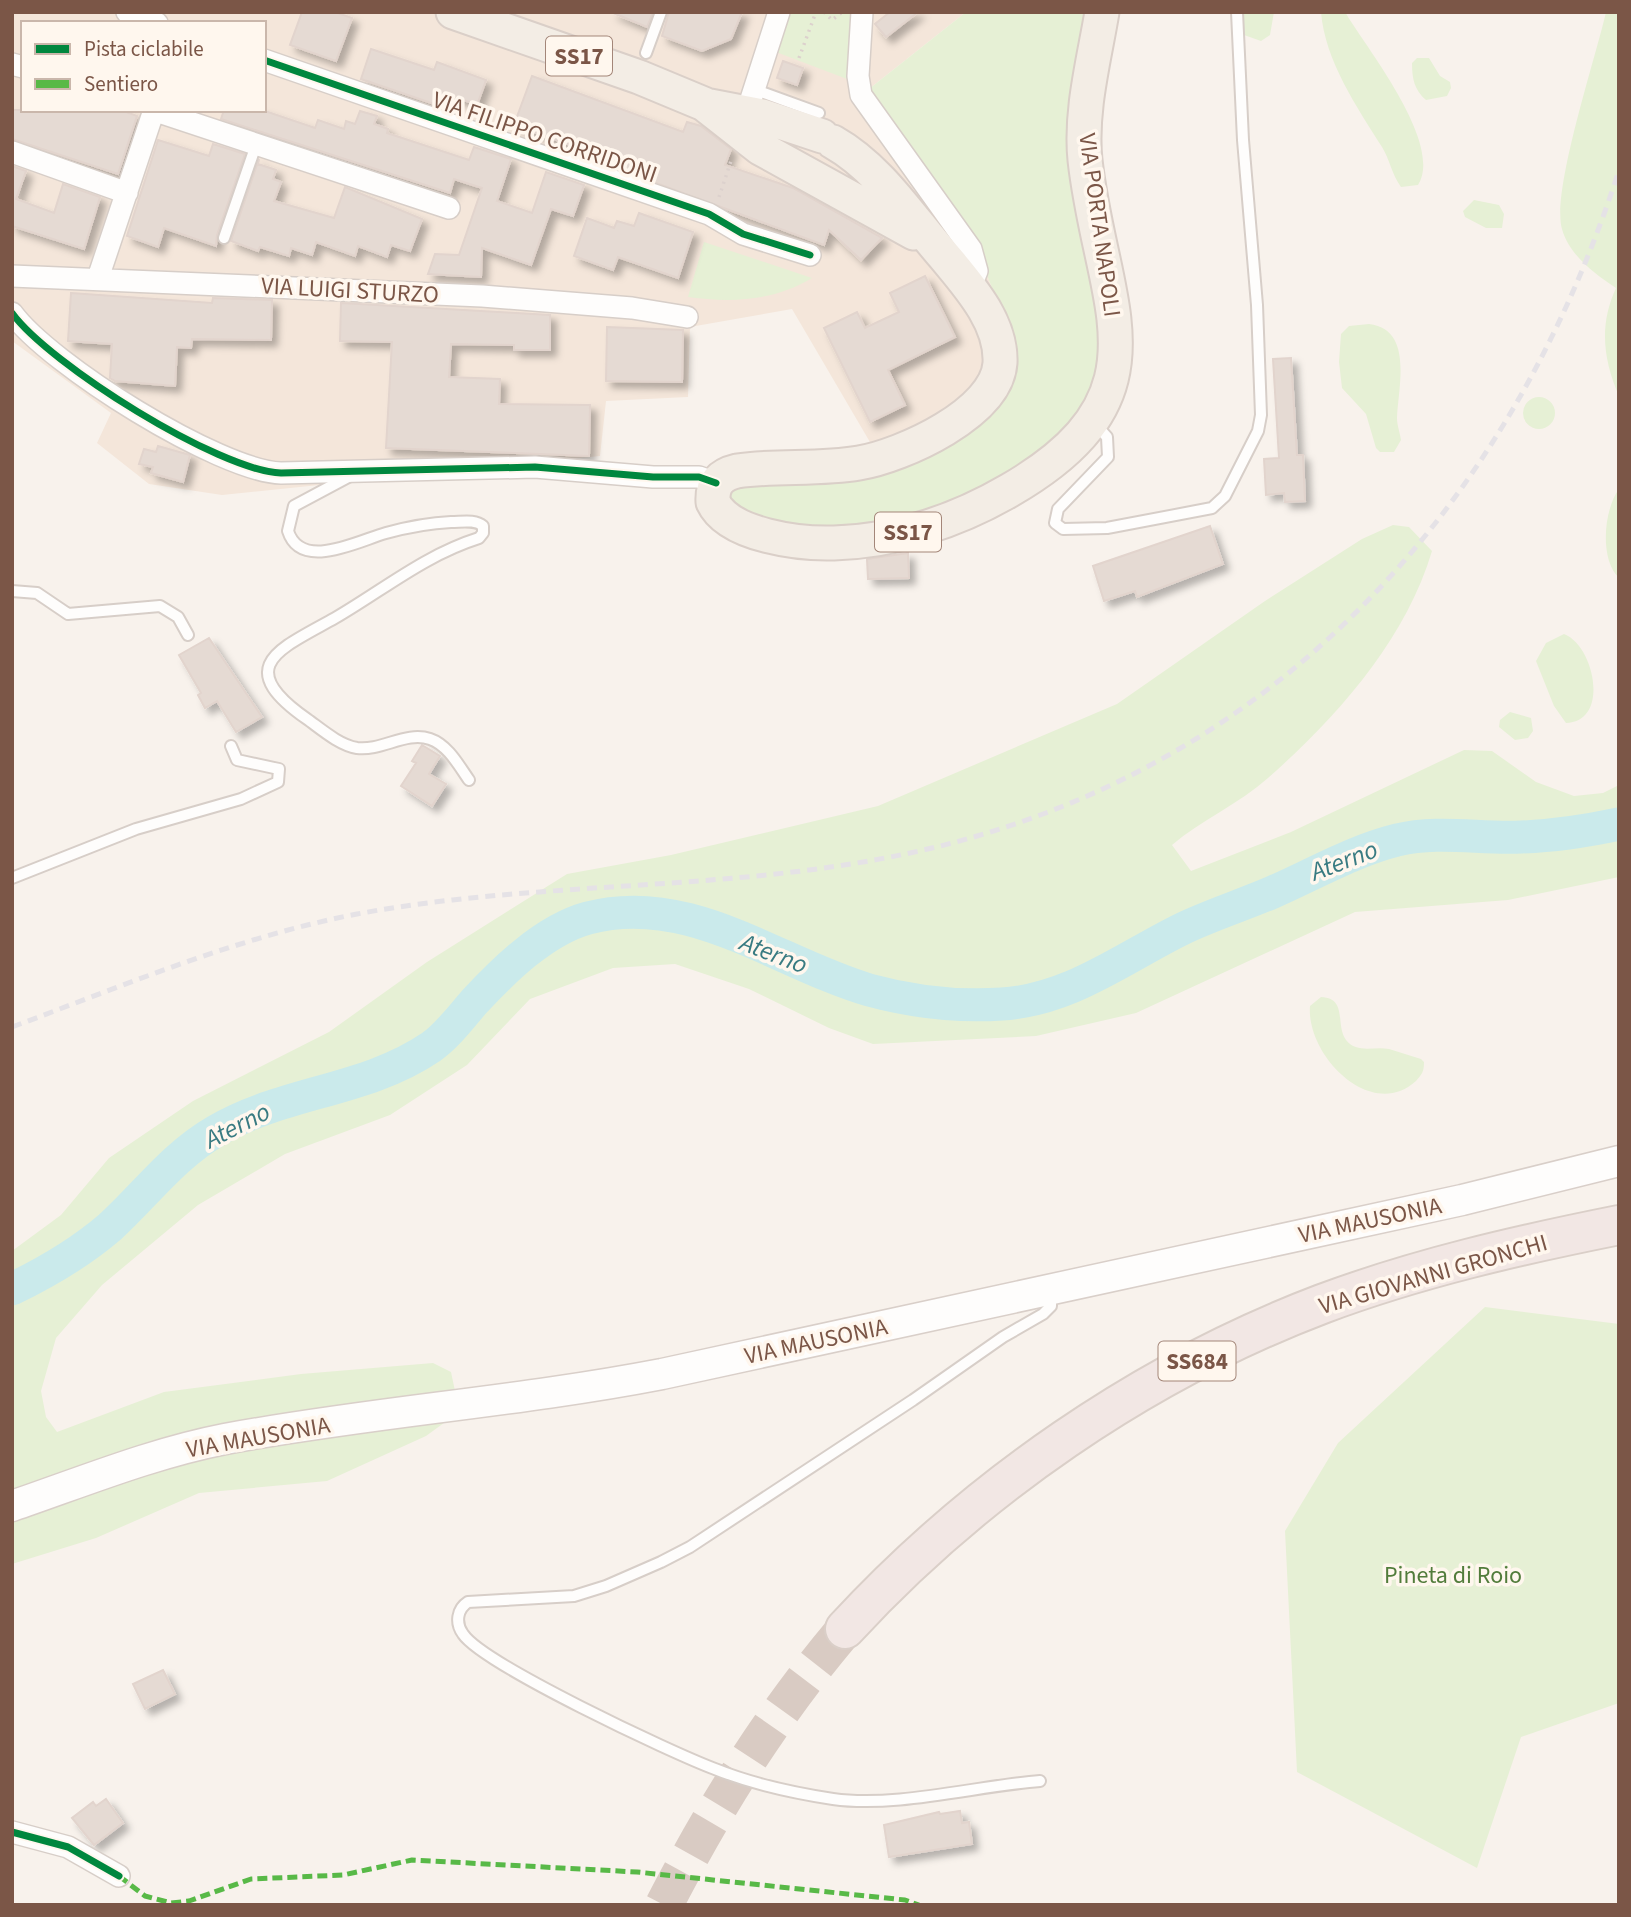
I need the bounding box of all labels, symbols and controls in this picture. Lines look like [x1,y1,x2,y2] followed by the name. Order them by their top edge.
[21,21,266,112] legend
[84,34,204,64] text: Pista ciclabile
[546,36,612,76] road number: SS17
[84,69,158,99] text: Sentiero
[428,83,662,192] street label: VIA FILIPPO CORRIDONI
[1069,131,1130,319] street label: VIA PORTA NAPOLI
[260,268,440,313] street label: VIA LUIGI STURZO
[875,512,941,552] road number: SS17
[1303,831,1383,891] water label: Aterno
[733,923,813,983] water label: Aterno
[196,1093,277,1159] water label: Aterno
[1295,1188,1445,1253] street label: VIA MAUSONIA
[1315,1225,1551,1324] street label: VIA GIOVANNI GRONCHI
[741,1309,891,1374] street label: VIA MAUSONIA
[1158,1342,1236,1380] road number: SS684
[183,1408,333,1467] street label: VIA MAUSONIA
[1384,1558,1522,1593] park label: Pineta di Roio

